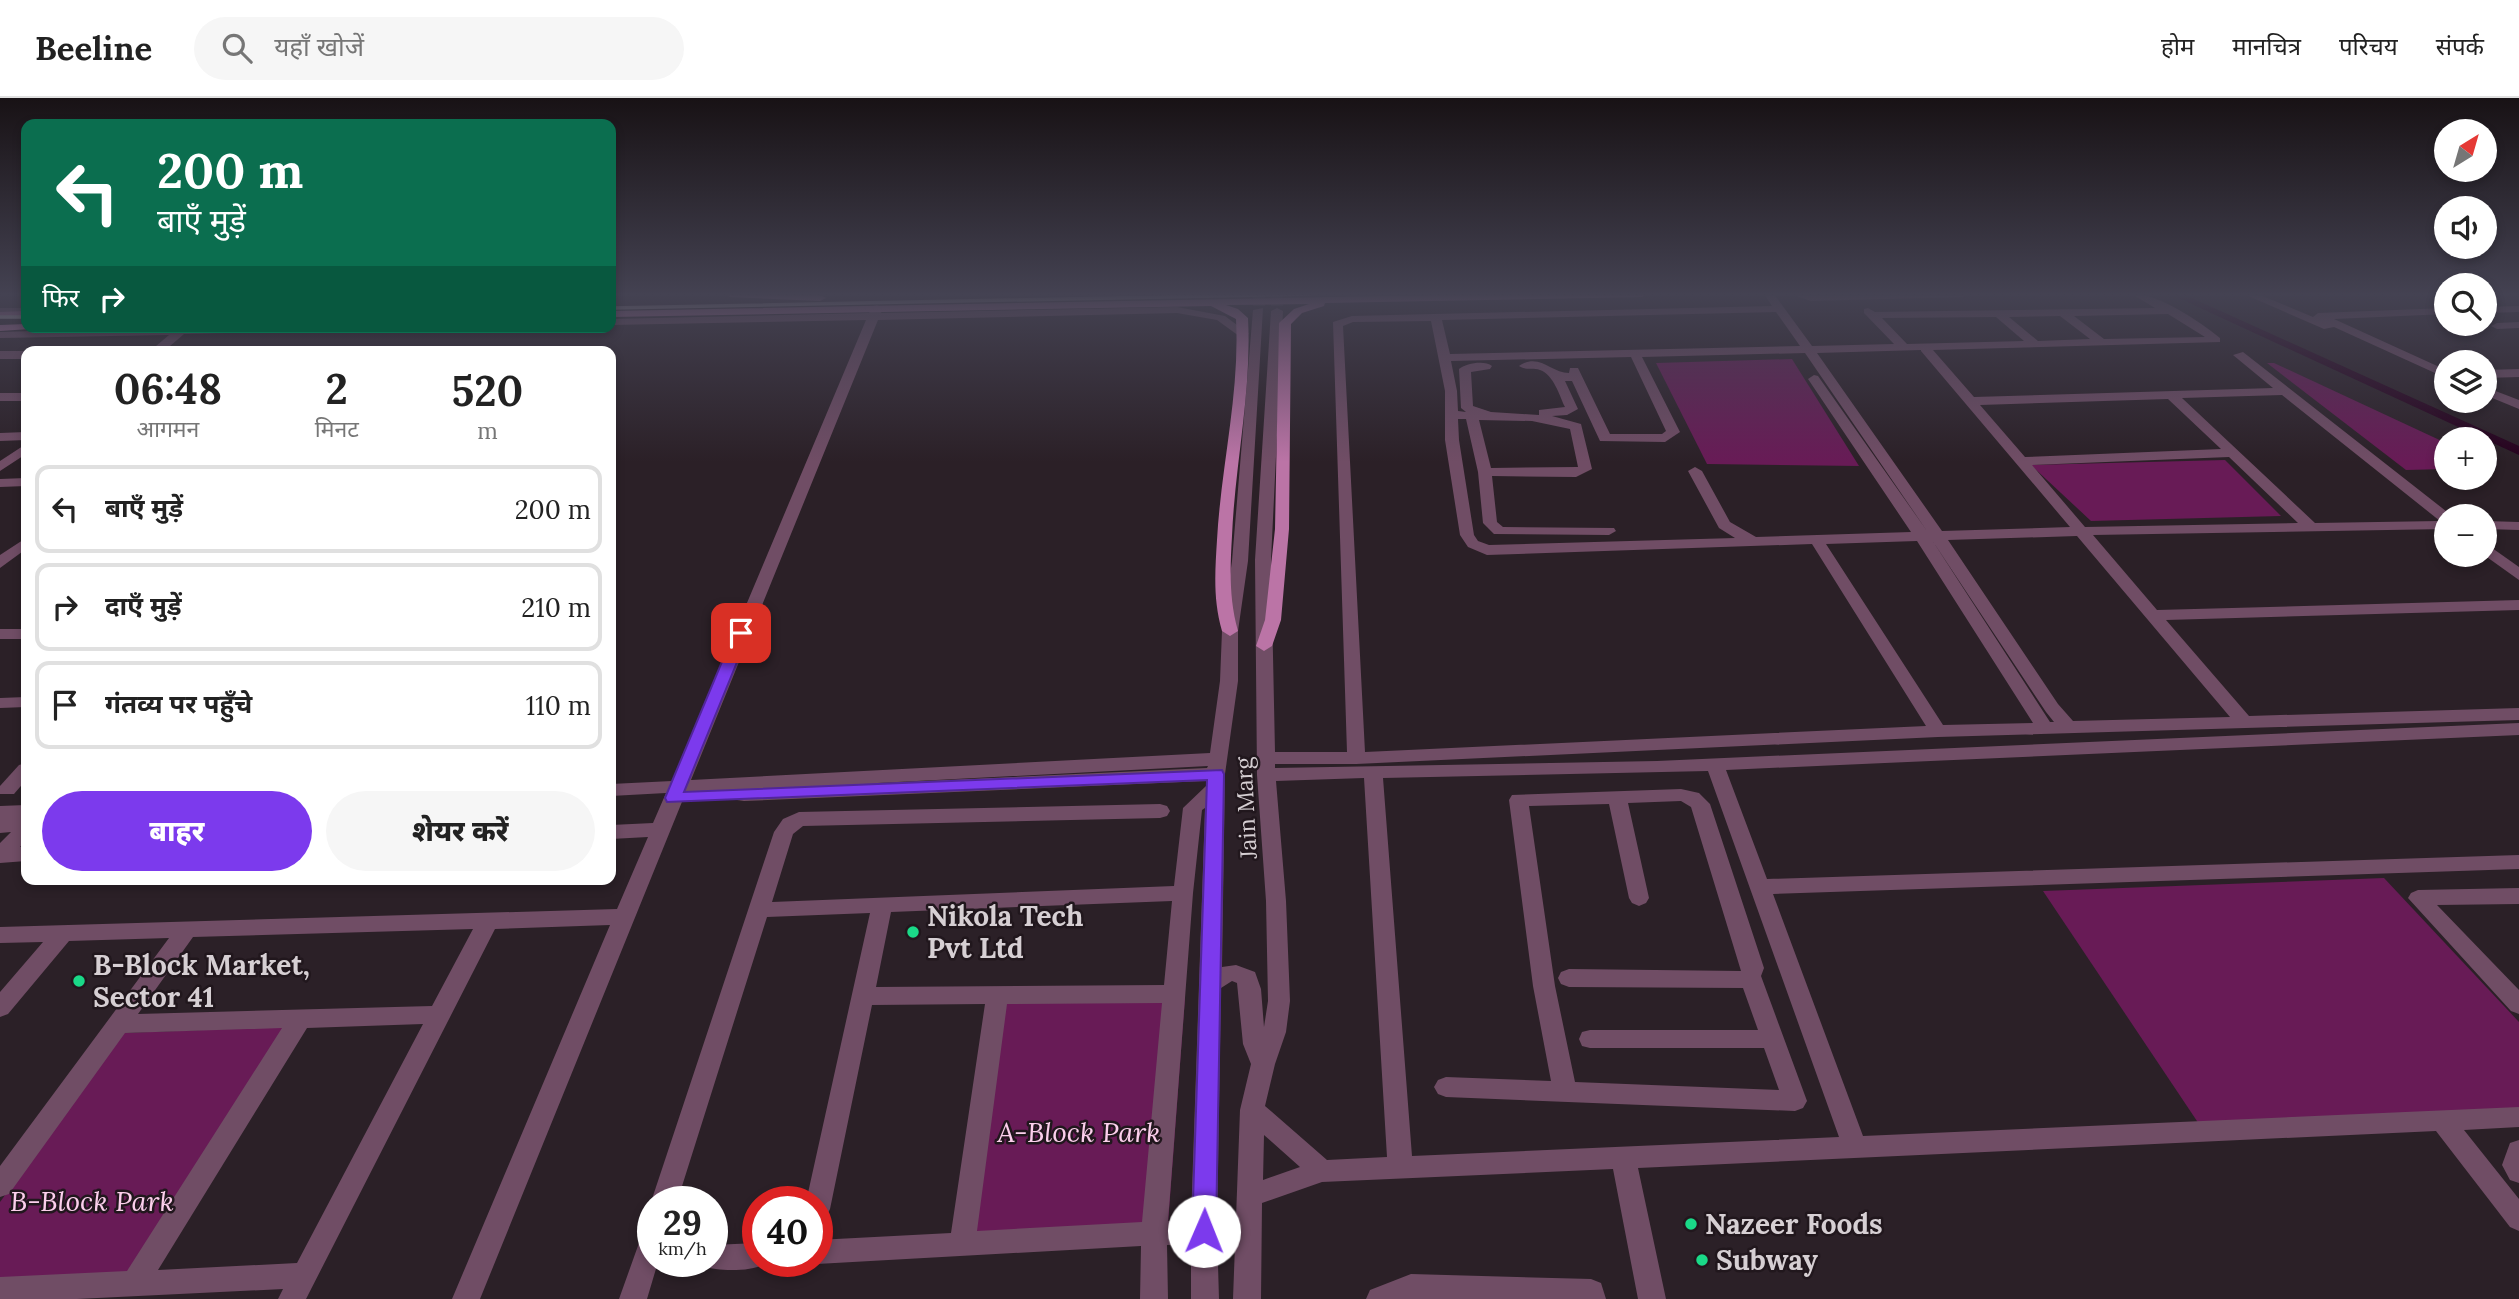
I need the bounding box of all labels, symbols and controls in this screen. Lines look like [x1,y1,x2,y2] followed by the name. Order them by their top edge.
[194,17,684,80] search box
[35,27,152,69] text: Beeline
[218,29,256,67] icon: search
[274,30,364,63] text: यहाँ खोजें
[2161,31,2194,62] text: होम
[2232,31,2301,62] text: मानचित्र
[2339,31,2398,62] text: परिचय
[2436,31,2484,62] text: संपर्क
[2434,119,2497,182] north arrow
[2434,119,2497,567] map controls
[157,139,303,201] text: 200 m
[42,147,133,238] icon: left
[2434,196,2497,259] button: sound
[157,200,246,241] text: बाएँ मुड़ें
[2434,273,2497,336] button: search
[93,280,131,318] icon: right
[42,281,79,314] text: फिर
[2434,350,2497,413] button: layers
[114,362,222,416] text: 06:48
[326,362,348,416] text: 2
[452,364,523,418] text: 520
[136,414,199,443] text: आगमन
[315,414,359,443] text: मिनट
[477,416,498,445] text: m
[2434,427,2497,490] button: +
[46,490,84,528] icon: left
[105,491,183,524] text: बाएँ मुड़ें
[515,493,591,526] text: 200 m
[2434,504,2497,567] button: −
[46,588,84,626] icon: right
[105,589,182,622] text: दाएँ मुड़ें
[521,591,591,624] text: 210 m
[711,603,771,663] pin
[722,614,760,652] icon: arrive
[46,686,84,724] icon: arrive
[105,687,252,720] text: गंतव्य पर पहुँचे
[526,689,591,722] text: 110 m
[1228,755,1263,861] street label: Jain Marg
[42,791,312,871] button: बाहर
[326,791,595,871] button: शेयर करें
[927,898,1083,966] place label: Nikola Tech Pvt Ltd
[905,924,921,940] marker: Nikola Tech Pvt Ltd
[93,947,310,1015] place label: B-Block Market, Sector 41
[71,973,87,989] marker: B-Block Market, Sector 41
[996,1114,1161,1150] park label: A-Block Park
[10,1183,174,1219] park label: B-Block Park
[742,1186,833,1277] speed limit sign: 40
[1167,1194,1241,1268] position arrow
[663,1200,702,1245] text: 29
[1705,1206,1883,1242] place label: Nazeer Foods
[1683,1216,1699,1232] marker: Nazeer Foods
[658,1237,707,1260] text: km/h
[1716,1242,1819,1278] place label: Subway
[1694,1252,1710,1268] marker: Subway

